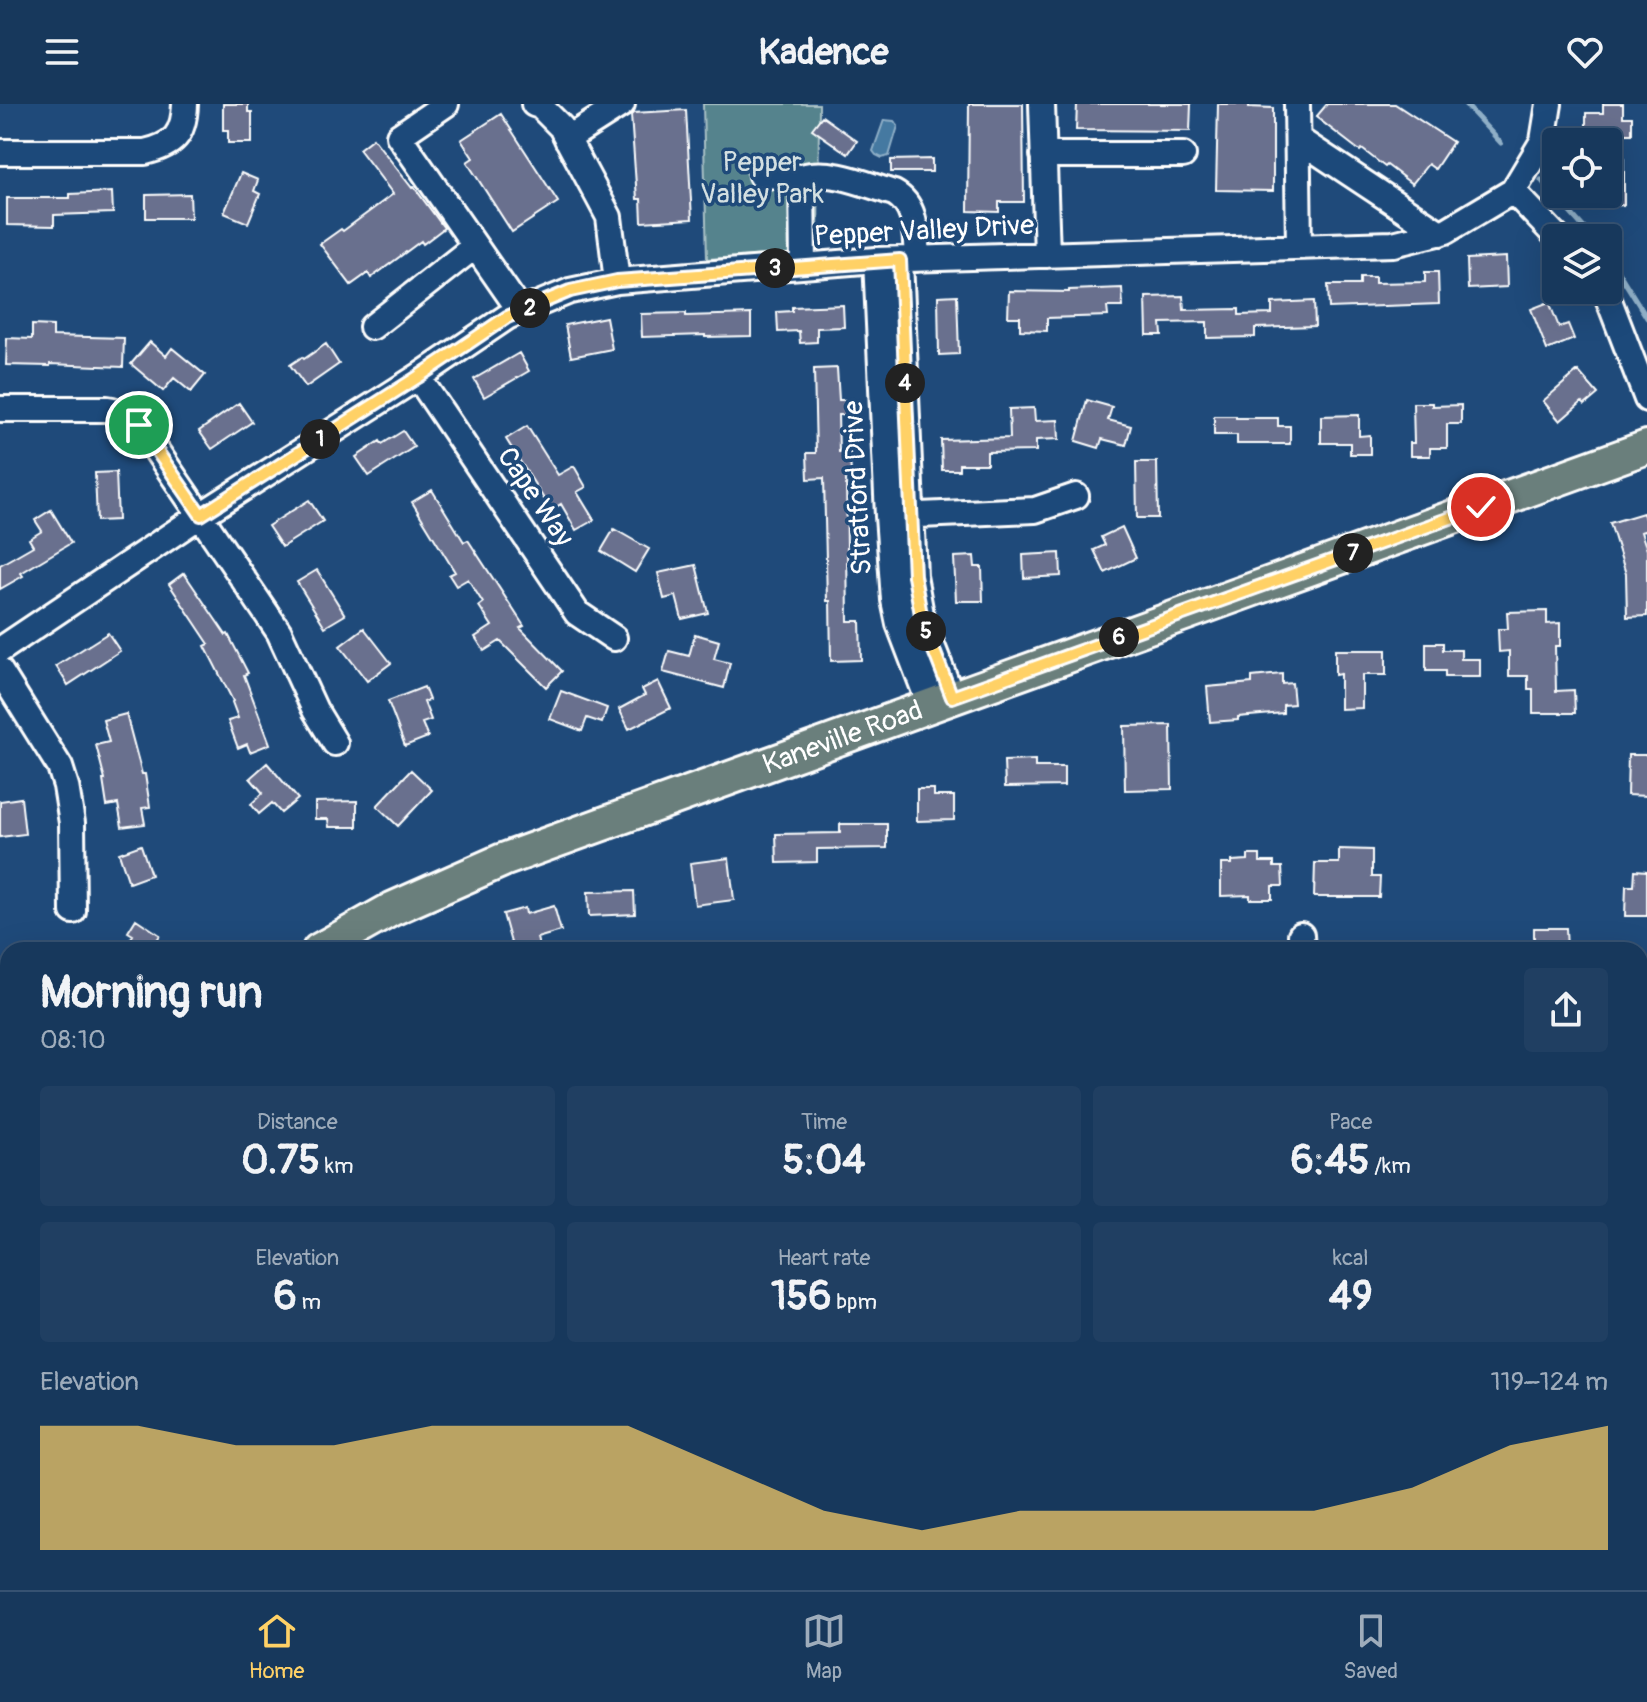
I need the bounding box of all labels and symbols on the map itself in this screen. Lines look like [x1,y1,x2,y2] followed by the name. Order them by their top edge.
[700,145,824,212] park label: Pepper Valley Park
[813,208,1035,254] street label: Pepper Valley Drive
[755,248,795,288] pin: 3
[510,288,550,328] pin: 2
[885,363,925,403] pin: 4
[105,391,173,459] pin
[836,400,880,576] street label: Stratford Drive
[300,419,340,459] pin: 1
[489,441,581,553] street label: Cape Way
[1447,473,1515,541] pin
[1333,533,1373,573] pin: 7
[906,611,946,651] pin: 5
[1099,617,1139,657] pin: 6
[758,693,927,782] street label: Kaneville Road

